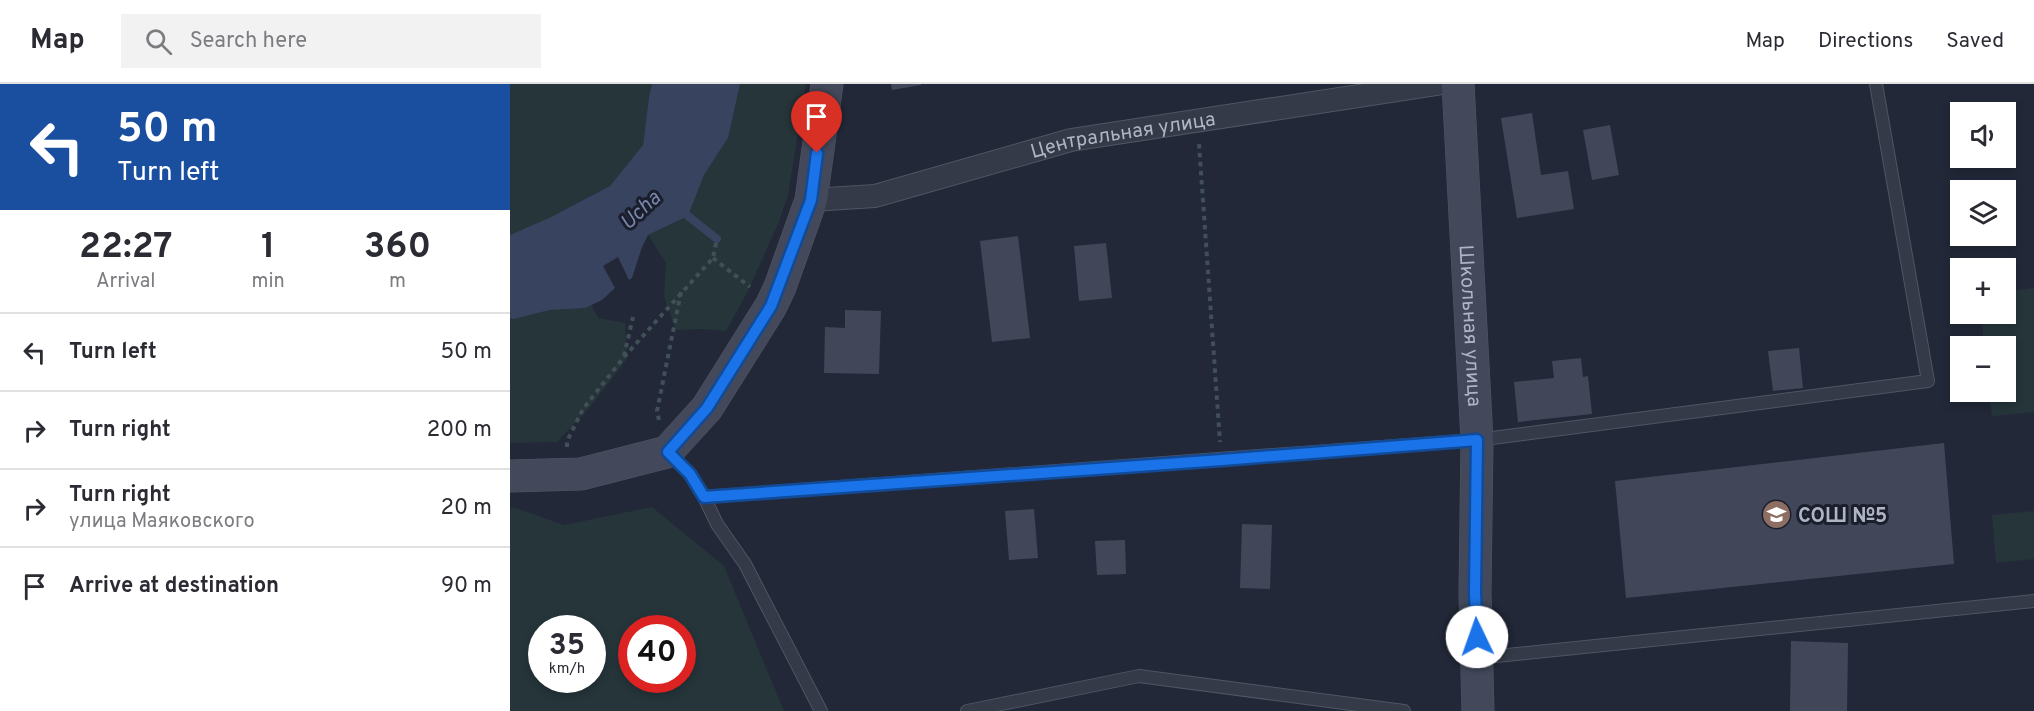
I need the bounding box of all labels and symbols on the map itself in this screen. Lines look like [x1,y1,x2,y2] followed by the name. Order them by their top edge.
[791,91,842,153] pin
[1028,107,1217,166] street label: Центральная улица
[615,185,667,237] water label: Ucha
[1452,244,1486,408] street label: Школьная улица
[1761,499,1793,531] school or university icon: СОШ №5
[1798,504,1887,530] place label: СОШ №5
[1445,605,1509,669] position arrow
[618,615,696,693] speed limit sign: 40

